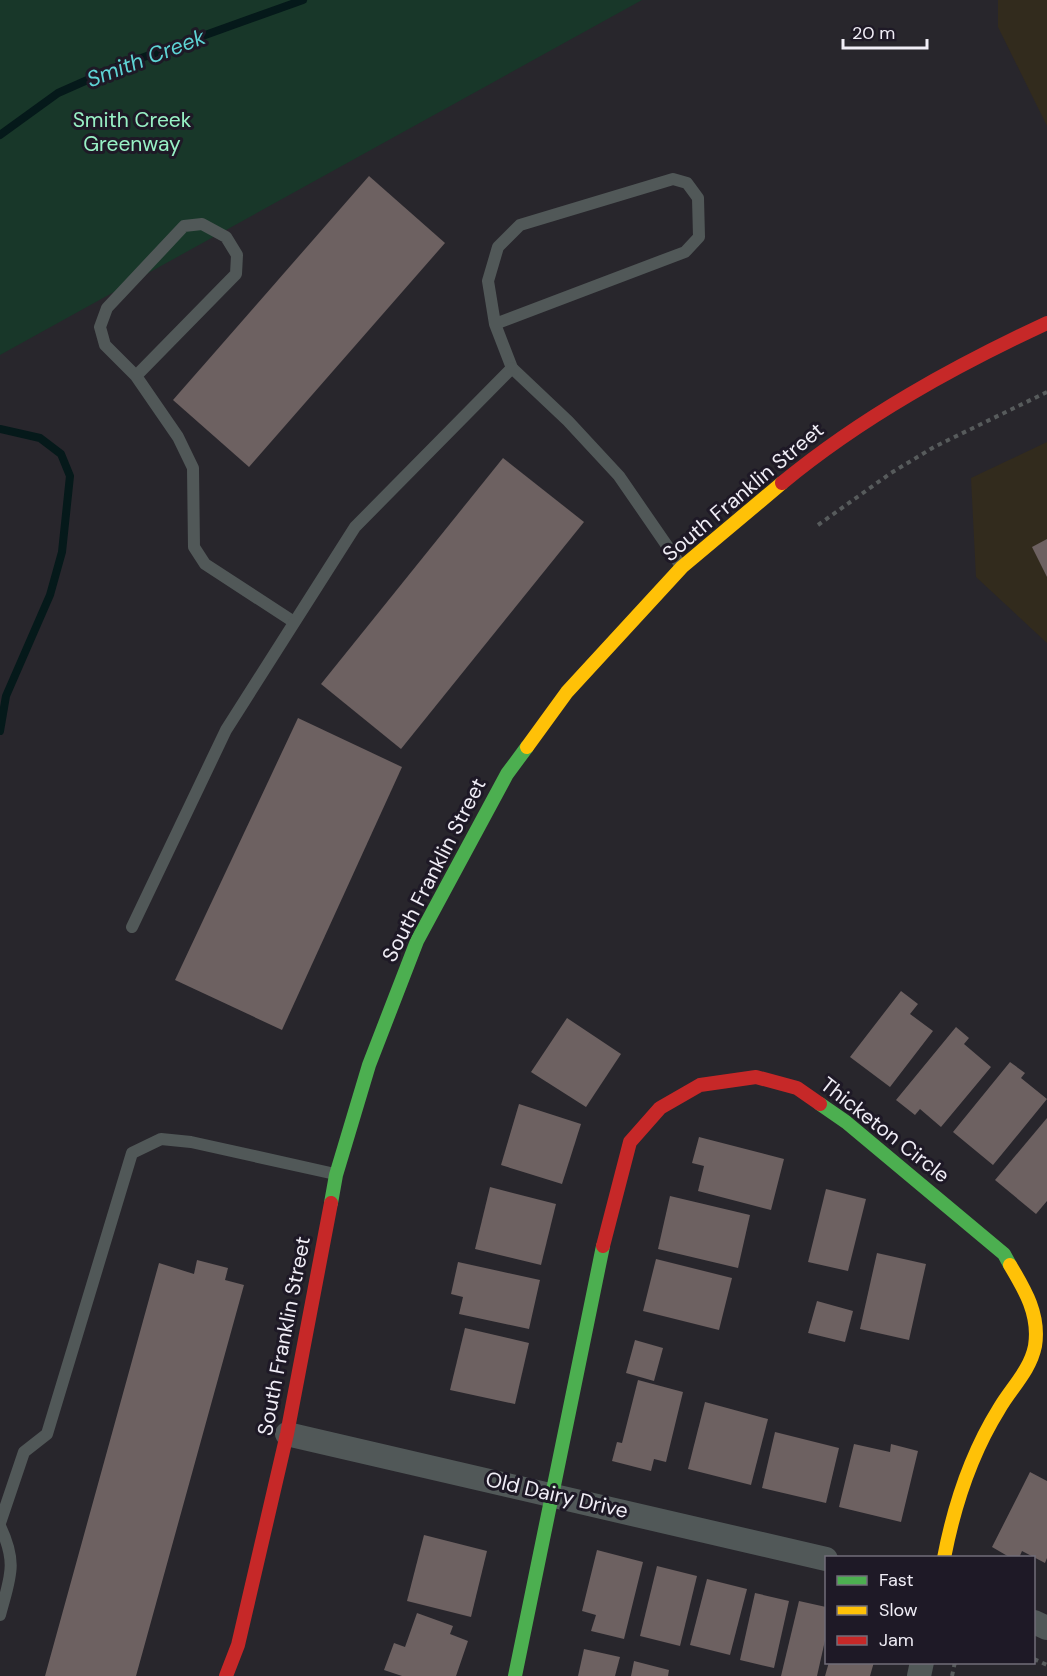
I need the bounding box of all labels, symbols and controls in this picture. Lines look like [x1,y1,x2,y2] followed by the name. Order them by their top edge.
[843,12,927,50] scale bar
[852,21,895,45] text: 20 m
[82,22,210,94] water label: Smith Creek
[73,106,192,158] park label: Smith Creek Greenway
[656,416,830,568] street label: South Franklin Street
[376,773,492,967] street label: South Franklin Street
[815,1071,955,1189] street label: Thicketon Circle
[251,1234,317,1438] street label: South Franklin Street
[483,1465,631,1525] street label: Old Dairy Drive
[825,1556,1035,1664] legend
[879,1568,914,1592] text: Fast
[879,1598,918,1622] text: Slow
[879,1628,914,1652] text: Jam

